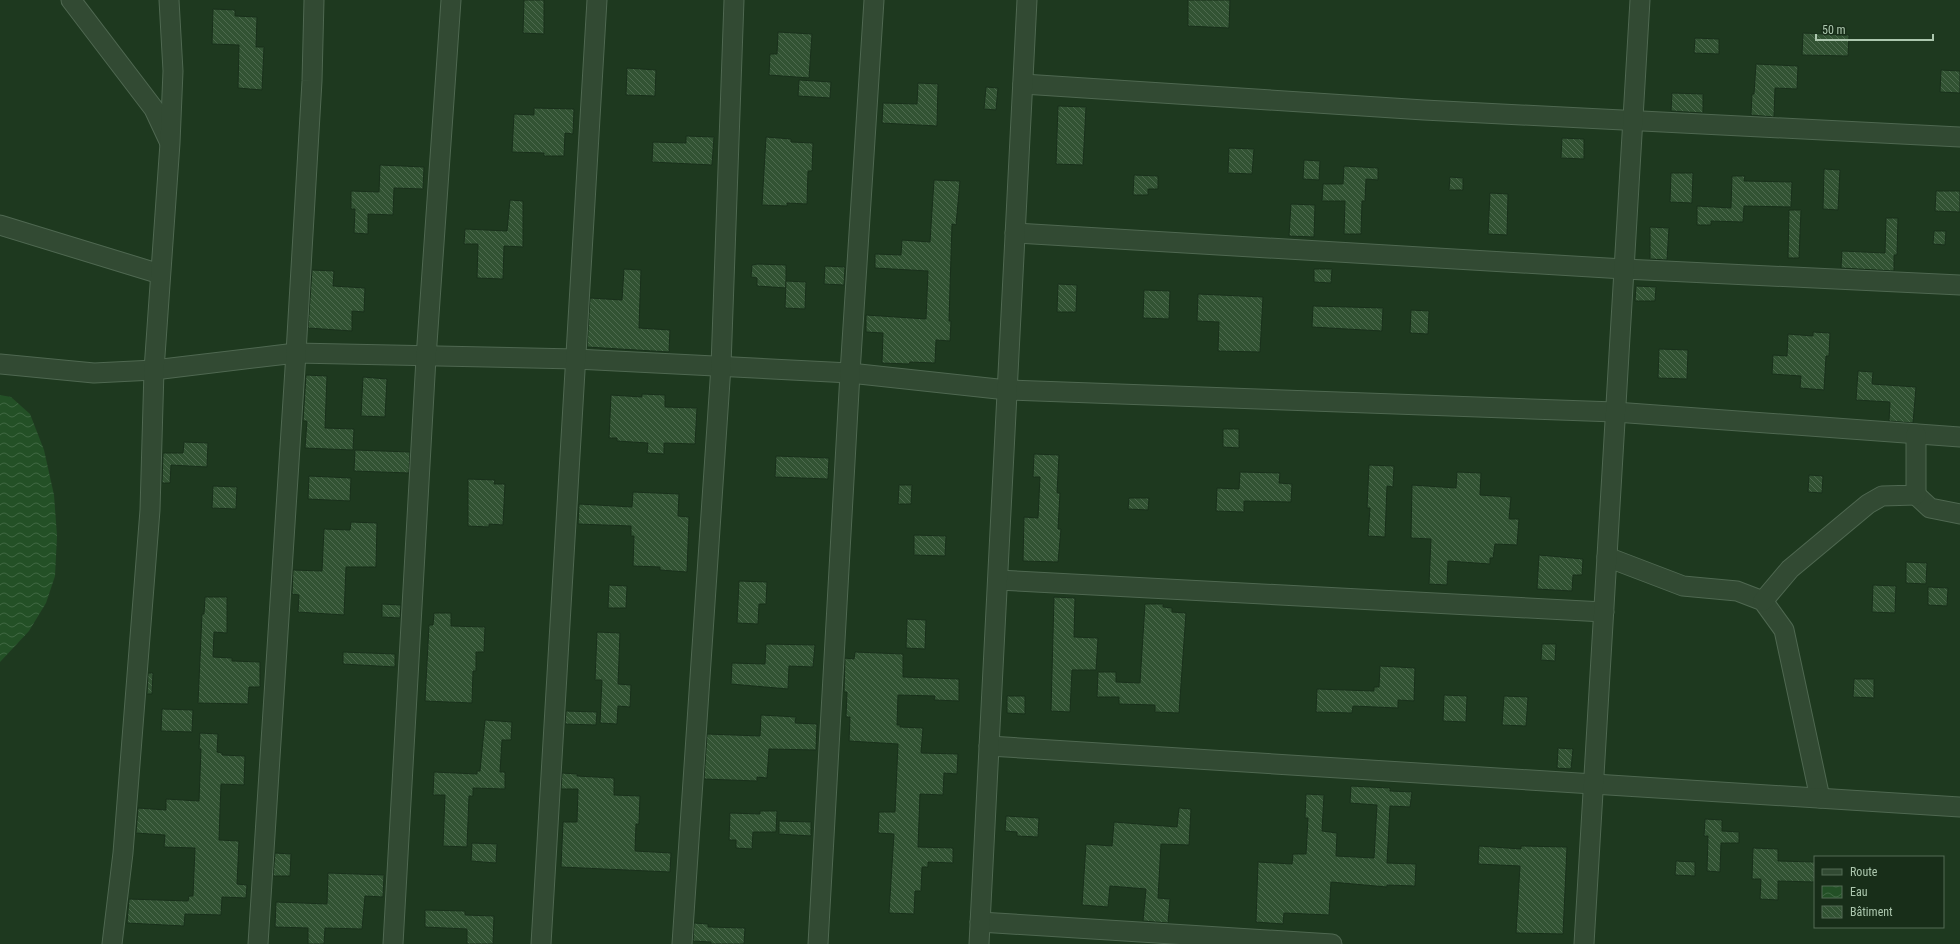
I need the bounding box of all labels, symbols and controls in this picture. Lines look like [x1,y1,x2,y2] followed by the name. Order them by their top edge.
[1816,16,1933,42] scale bar
[1822,23,1846,37] text: 50 m
[1814,856,1944,928] legend
[1850,865,1878,879] text: Route
[1850,885,1868,899] text: Eau
[1850,905,1893,919] text: Bâtiment

